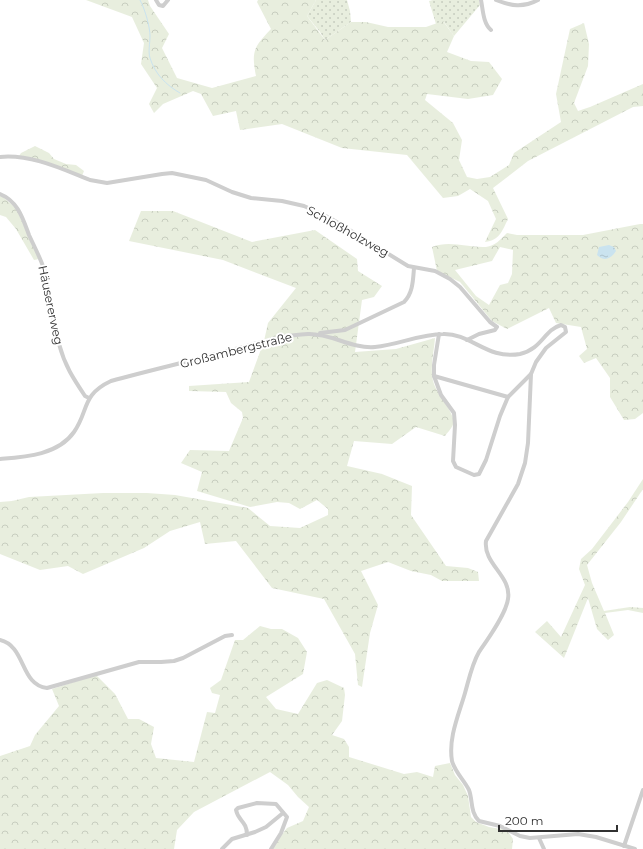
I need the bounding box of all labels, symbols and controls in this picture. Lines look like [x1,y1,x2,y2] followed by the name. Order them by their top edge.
[304,202,392,260] street label: Schloßholzweg
[35,264,67,346] street label: Häusererweg
[178,329,294,371] street label: Großambergstraße
[499,807,617,833] scale bar
[505,813,544,828] text: 200 m

